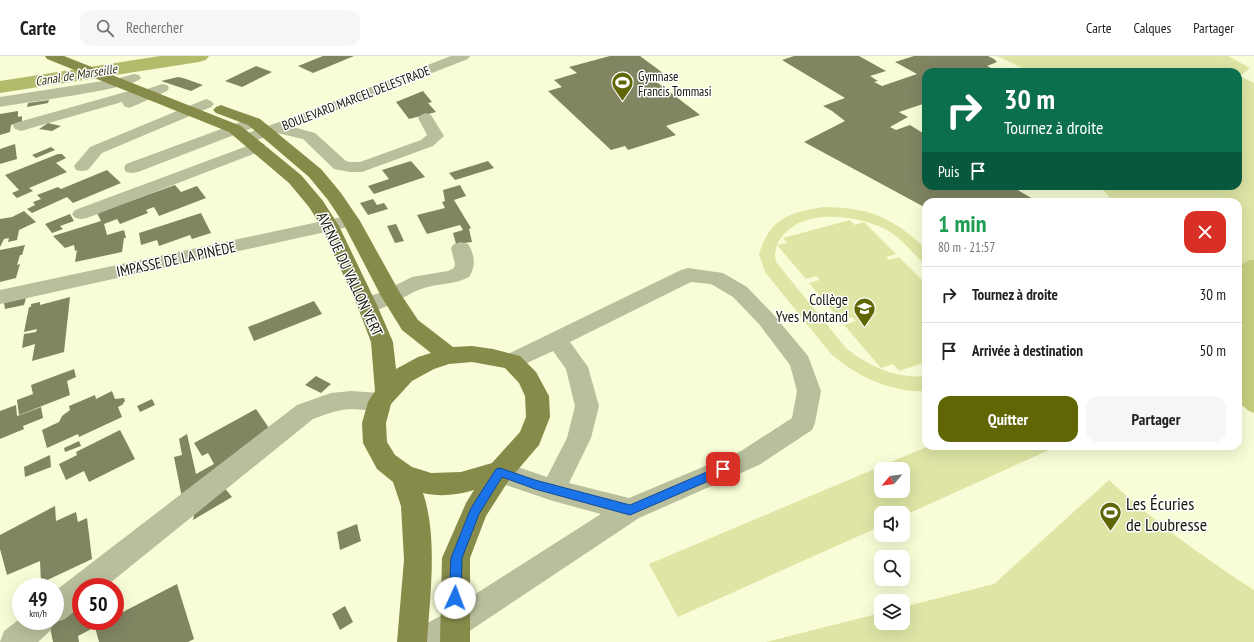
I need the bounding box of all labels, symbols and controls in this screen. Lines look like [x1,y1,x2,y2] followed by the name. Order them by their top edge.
[80,10,360,46] search box
[20,16,56,40] text: Carte
[94,17,116,39] icon: search
[126,18,183,37] text: Rechercher
[1086,19,1111,37] text: Carte
[1133,19,1171,37] text: Calques
[1193,19,1234,37] text: Partager
[34,60,120,90] water label: Canal de Marseille
[280,62,432,134] street label: BOULEVARD MARCEL DELESTRADE
[638,68,712,100] place label: Gymnase Francis Tommasi
[610,70,636,103] sports icon: Gymnase Francis Tommasi
[1004,80,1055,117] text: 30 m
[938,84,990,136] icon: right
[1004,116,1103,139] text: Tournez à droite
[967,160,989,182] icon: arrive
[938,162,959,181] text: Puis
[938,208,986,239] text: 1 min
[313,209,387,339] street label: AVENUE DU VALLON VERT
[1184,211,1226,253] button: close
[115,237,237,281] street label: IMPASSE DE LA PINÈDE
[938,239,995,256] text: 80 m · 21:57
[938,284,960,306] icon: right
[972,285,1058,304] text: Tournez à droite
[1200,285,1226,304] text: 30 m
[776,290,848,326] place label: Collège Yves Montand
[851,295,877,328] school or university icon: Collège Yves Montand
[938,340,960,362] icon: arrive
[972,341,1083,360] text: Arrivée à destination
[1200,341,1226,360] text: 50 m
[938,396,1078,442] button: Quitter
[1086,396,1226,442] button: Partager
[706,452,740,486] pin
[712,458,734,480] icon: arrive
[874,462,910,498] north arrow
[874,462,910,630] map controls
[1126,492,1207,536] place label: Les Écuries de Loubresse
[1098,500,1124,533] sports icon: Les Écuries de Loubresse
[874,506,910,542] button: sound
[874,550,910,586] button: search
[434,577,476,619] position arrow
[72,578,124,630] speed limit sign: 50
[28,586,48,612] text: 49
[874,594,910,630] button: layers
[29,607,47,620] text: km/h

